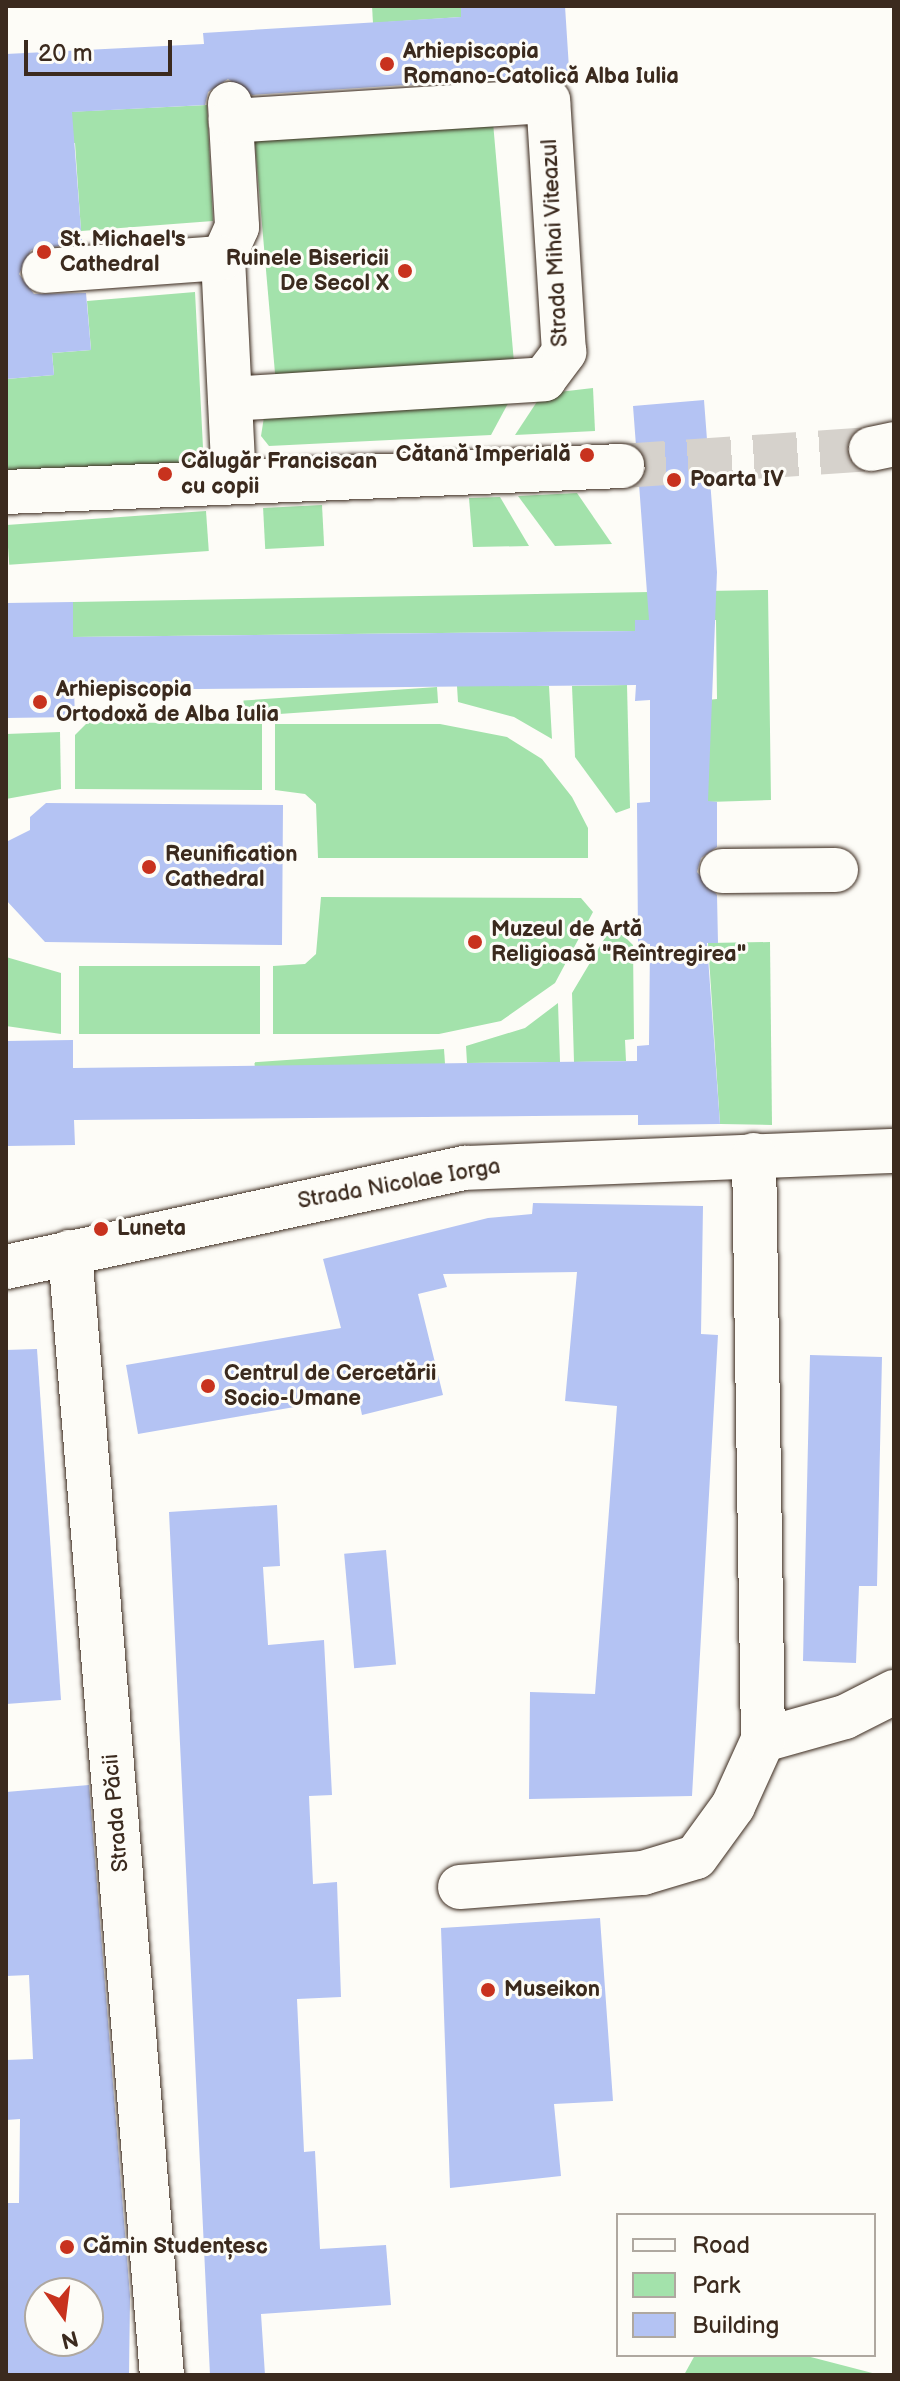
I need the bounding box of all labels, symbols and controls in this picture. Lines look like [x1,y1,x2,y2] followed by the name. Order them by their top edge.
[28,24,176,74] scale bar
[403,38,679,90] place label: Arhiepiscopia Romano-Catolică Alba Iulia
[38,39,93,68] text: 20 m
[378,55,396,73] marker: Arhiepiscopia Romano-Catolică Alba Iulia
[536,138,574,348] street label: Strada Mihai Viteazul
[60,226,186,278] place label: St. Michael's Cathedral
[35,243,53,261] marker: St. Michael's Cathedral
[226,245,389,296] place label: Ruinele Bisericii De Secol X
[396,262,414,280] marker: Ruinele Bisericii De Secol X
[396,442,571,468] place label: Cătană Imperială
[578,446,596,464] marker: Cătană Imperială
[181,448,377,500] place label: Călugăr Franciscan cu copii
[156,465,174,483] marker: Călugăr Franciscan cu copii
[690,467,784,493] place label: Poarta IV
[665,471,683,489] marker: Poarta IV
[56,676,279,728] place label: Arhiepiscopia Ortodoxă de Alba Iulia
[31,693,49,711] marker: Arhiepiscopia Ortodoxă de Alba Iulia
[165,841,298,892] place label: Reunification Cathedral
[140,858,158,876] marker: Reunification Cathedral
[491,916,746,968] place label: Muzeul de Artă Religioasă "Reîntregirea"
[466,933,484,951] marker: Muzeul de Artă Religioasă "Reîntregirea"
[296,1153,502,1215] street label: Strada Nicolae Iorga
[117,1216,186,1242] place label: Luneta
[92,1220,110,1238] marker: Luneta
[224,1360,436,1412] place label: Centrul de Cercetării Socio-Umane
[199,1377,217,1395] marker: Centrul de Cercetării Socio-Umane
[98,1753,134,1873] street label: Strada Păcii
[504,1977,600,2003] place label: Museikon
[479,1981,497,1999] marker: Museikon
[616,2213,876,2357] legend
[692,2231,750,2260] text: Road
[83,2234,268,2260] place label: Cămin Studențesc
[58,2238,76,2256] marker: Cămin Studențesc
[692,2271,740,2300] text: Park
[24,2277,104,2357] north arrow
[692,2311,779,2340] text: Building
[58,2324,81,2354] text: N

